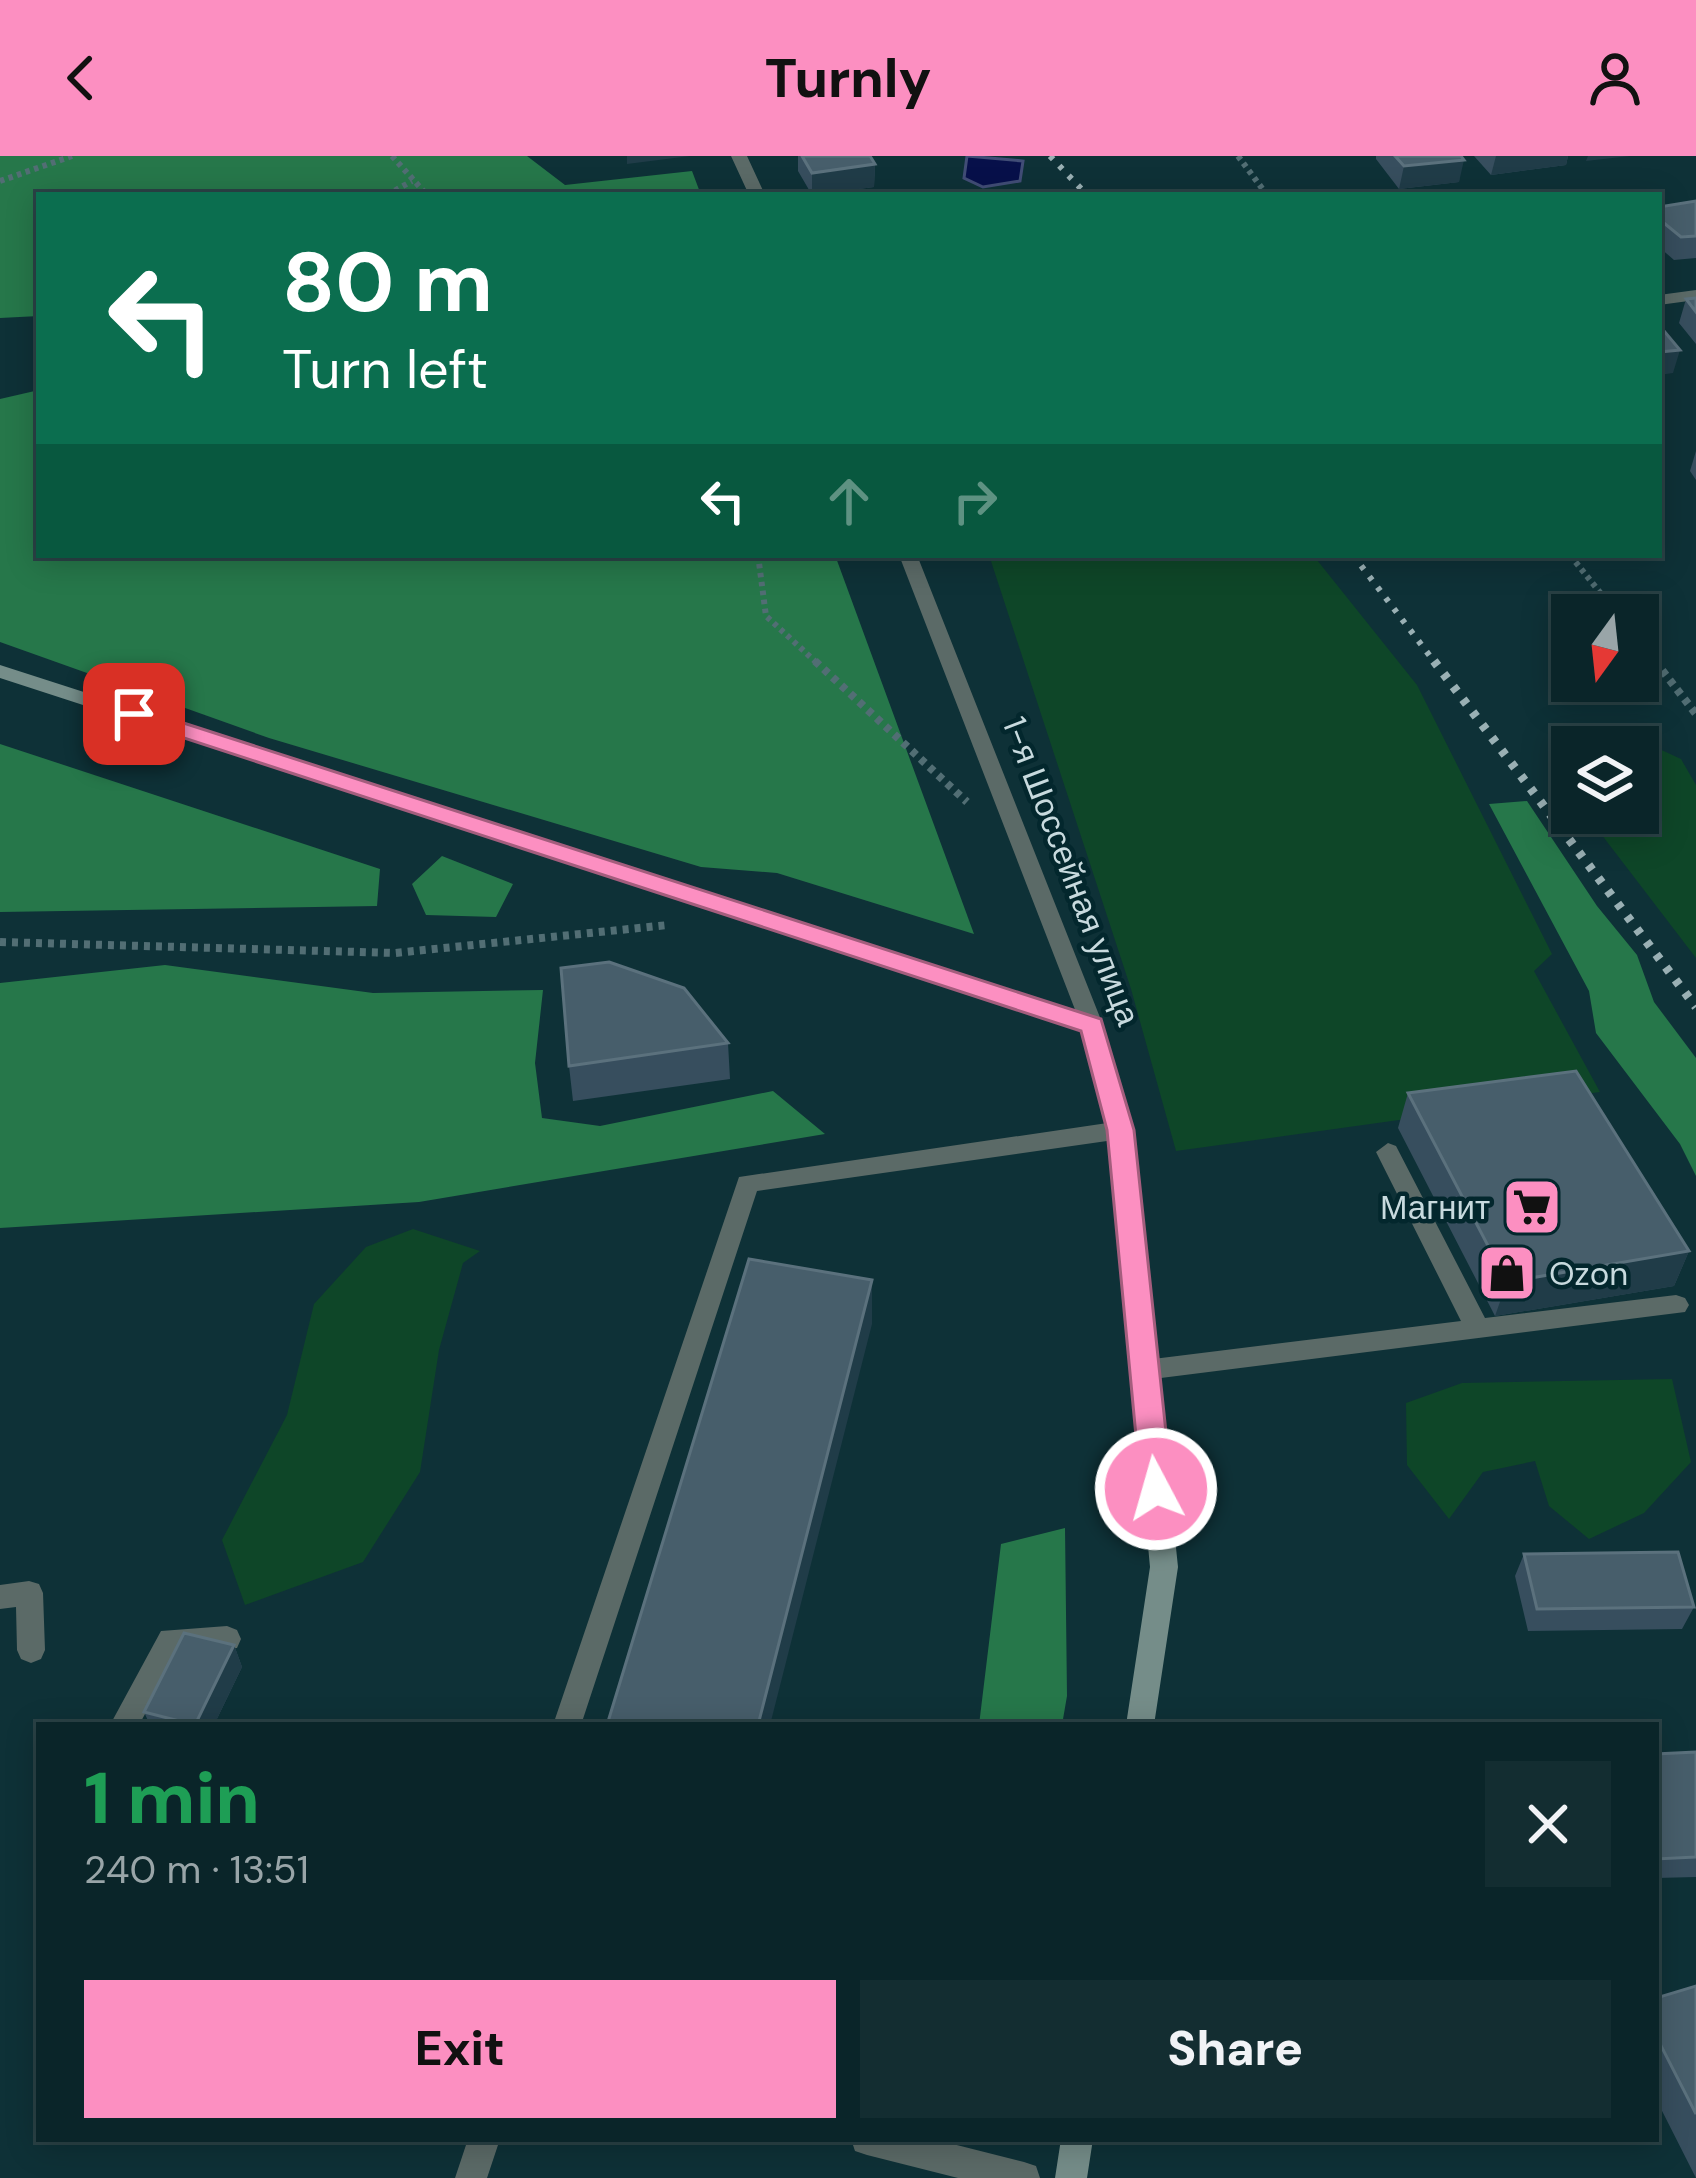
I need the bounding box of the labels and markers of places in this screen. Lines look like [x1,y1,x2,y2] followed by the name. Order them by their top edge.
[83,663,185,765] pin
[1501,1176,1563,1238] supermarket icon: Магнит
[1380,1186,1490,1229] place label: Магнит
[1476,1242,1538,1304] shop icon: Ozon
[1549,1252,1628,1295] place label: Ozon

